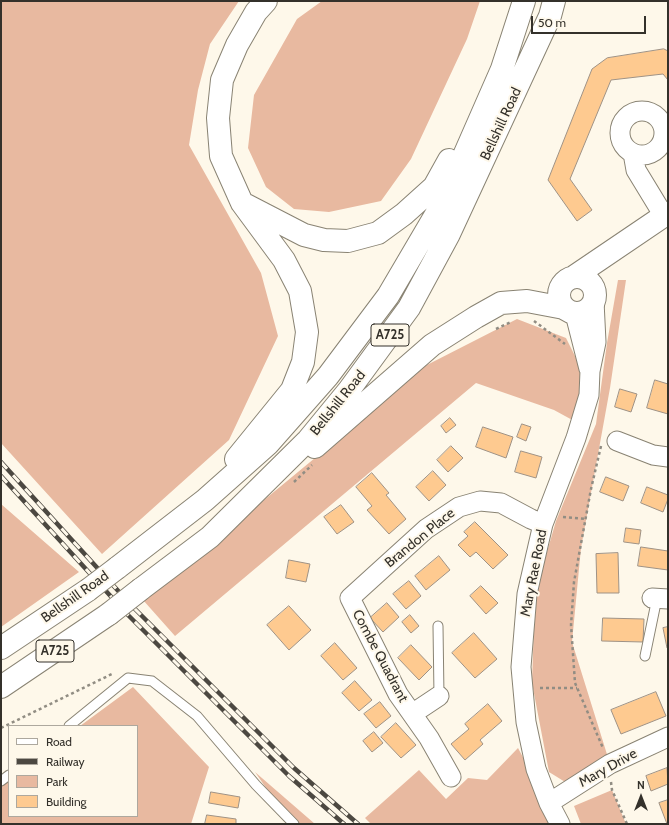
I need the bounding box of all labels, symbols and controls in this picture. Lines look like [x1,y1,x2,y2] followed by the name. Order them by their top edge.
[533,8,648,34] scale bar
[538,15,566,30] text: 50 m
[477,85,525,163] street label: Bellshill Road
[371,324,409,346] road number: A725
[307,367,369,439] street label: Bellshill Road
[382,505,458,571] street label: Brandon Place
[517,528,551,618] street label: Mary Rae Road
[38,568,112,626] street label: Bellshill Road
[349,607,411,705] street label: Combe Quadrant
[36,640,74,662] road number: A725
[8,725,138,817] legend
[46,734,72,749] text: Road
[576,745,640,791] street label: Mary Drive
[46,754,84,769] text: Railway
[46,774,68,789] text: Park
[621,777,661,817] north arrow
[637,778,645,792] text: N
[46,794,87,809] text: Building

